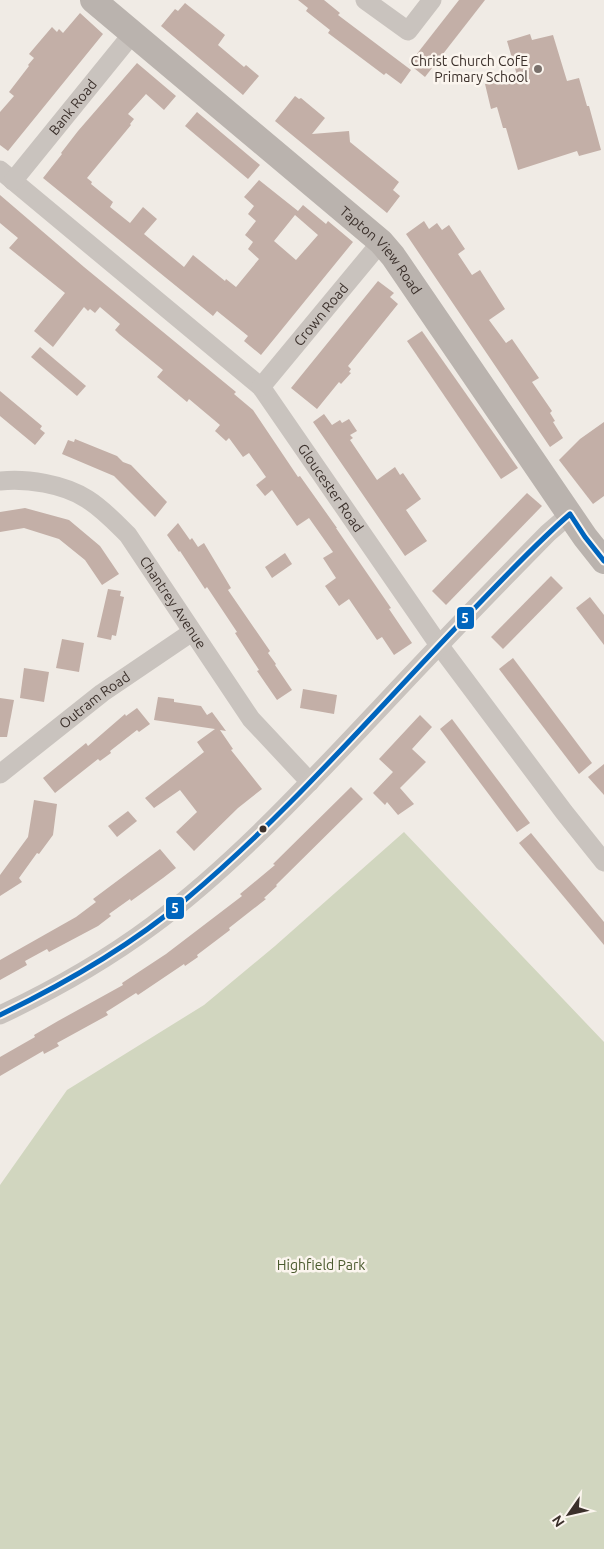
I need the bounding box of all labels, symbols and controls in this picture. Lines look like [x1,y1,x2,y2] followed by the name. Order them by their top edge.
[410,53,528,85] place label: Christ Church CofE Primary School
[532,63,544,75] marker: Christ Church CofE Primary School
[46,76,100,138] street label: Bank Road
[337,203,425,297] street label: Tapton View Road
[290,280,351,349] street label: Crown Road
[295,441,367,535] street label: Gloucester Road
[137,553,210,651] street label: Chantrey Avenue
[456,606,475,630] line badge: 5
[461,610,469,626] text: 5
[56,668,133,732] street label: Outram Road
[258,824,268,834] unlabelled marker
[165,896,185,920] line badge: 5
[171,900,179,916] text: 5
[277,1257,365,1273] park label: Highfield Park
[544,1489,594,1539] north arrow
[549,1512,568,1530] text: N

